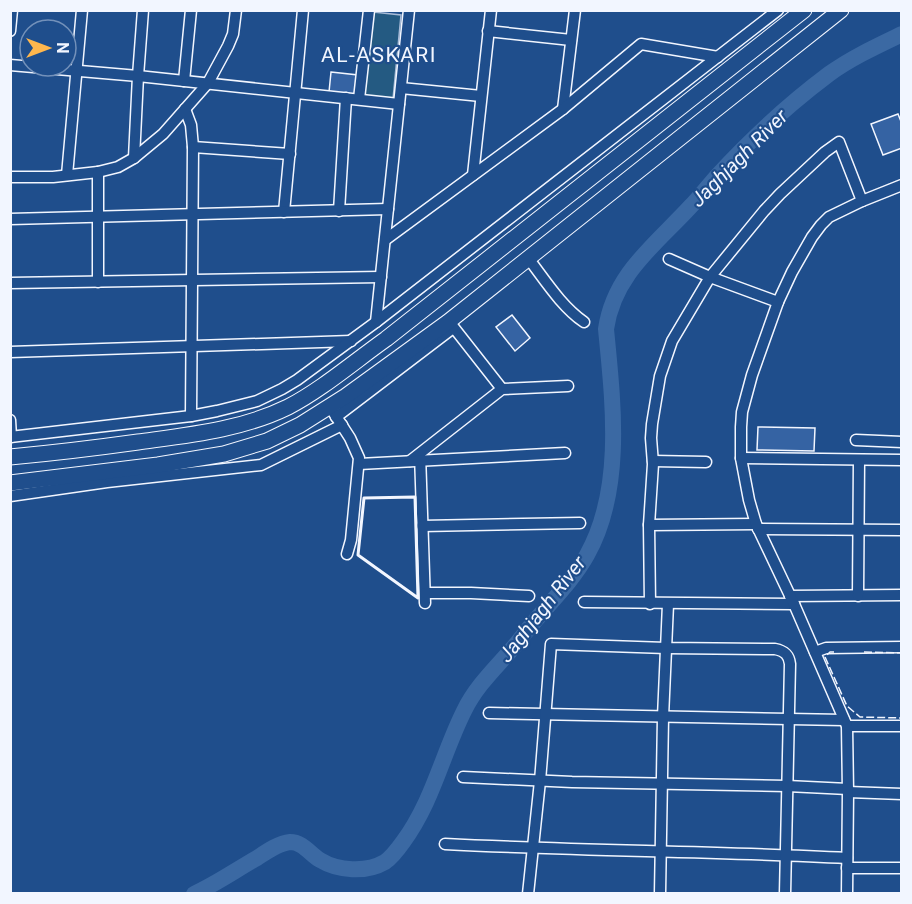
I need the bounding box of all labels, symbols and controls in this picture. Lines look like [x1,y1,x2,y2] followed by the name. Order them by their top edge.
[18,18,78,78] north arrow
[53,42,72,54] text: N
[321,43,437,67] district label: AL-ASKARI
[685,103,794,212] water label: Jaghjagh River
[493,550,592,667] water label: Jaghjagh River

